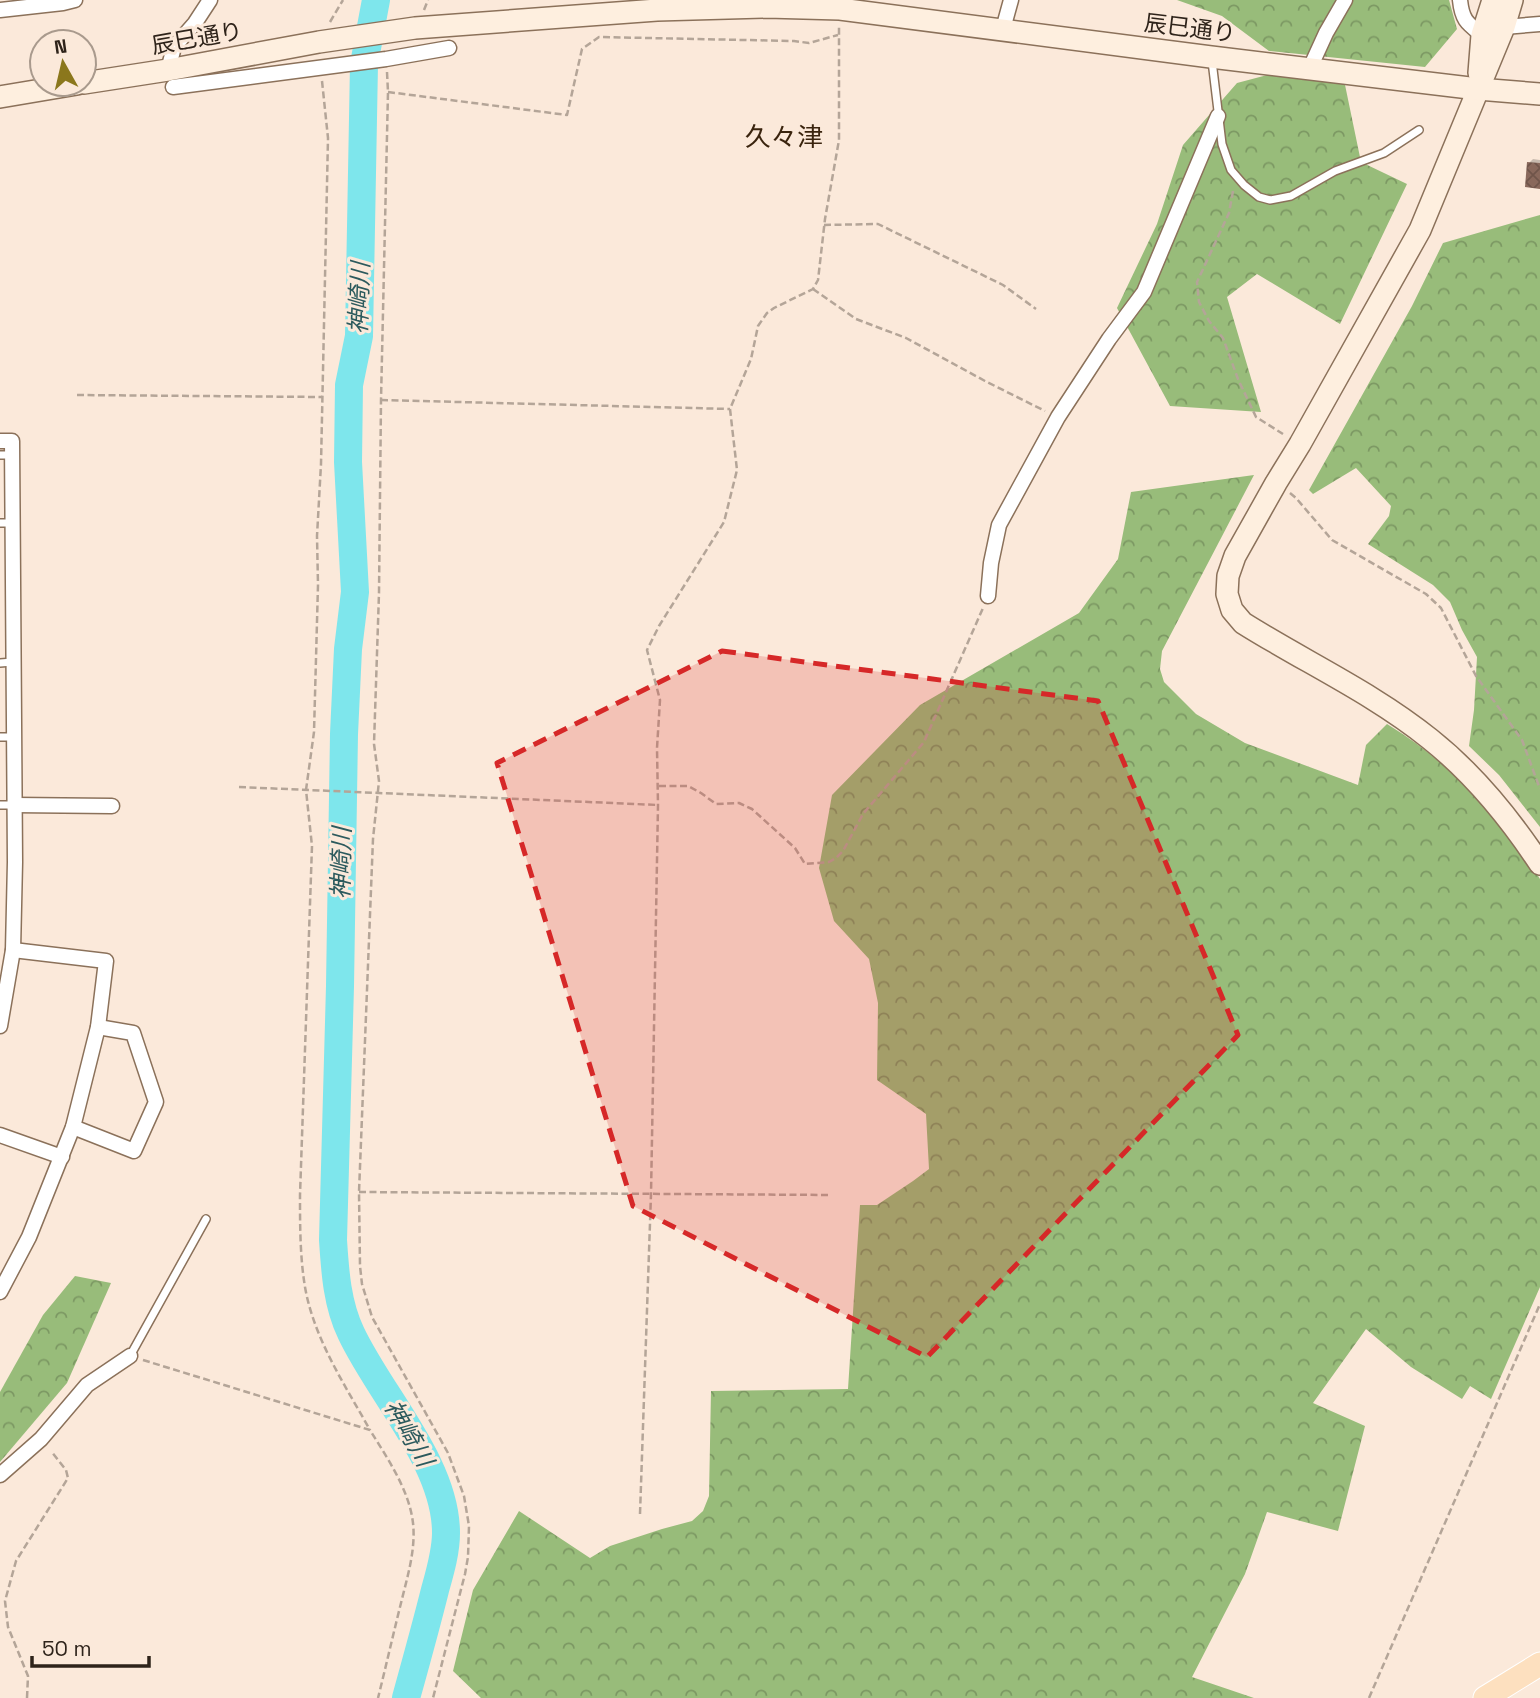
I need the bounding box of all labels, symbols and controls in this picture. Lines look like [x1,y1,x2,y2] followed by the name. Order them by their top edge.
[1143,8,1237,48] street label: 辰巳通り
[149,15,245,61] street label: 辰巳通り
[28,28,98,98] north arrow
[53,33,69,60] text: N
[745,120,823,154] district label: 久々津
[342,258,376,335] water label: 神崎川
[325,824,357,899] water label: 神崎川
[378,1394,442,1475] water label: 神崎川
[32,1624,149,1668] scale bar
[42,1635,92,1662] text: 50 m

